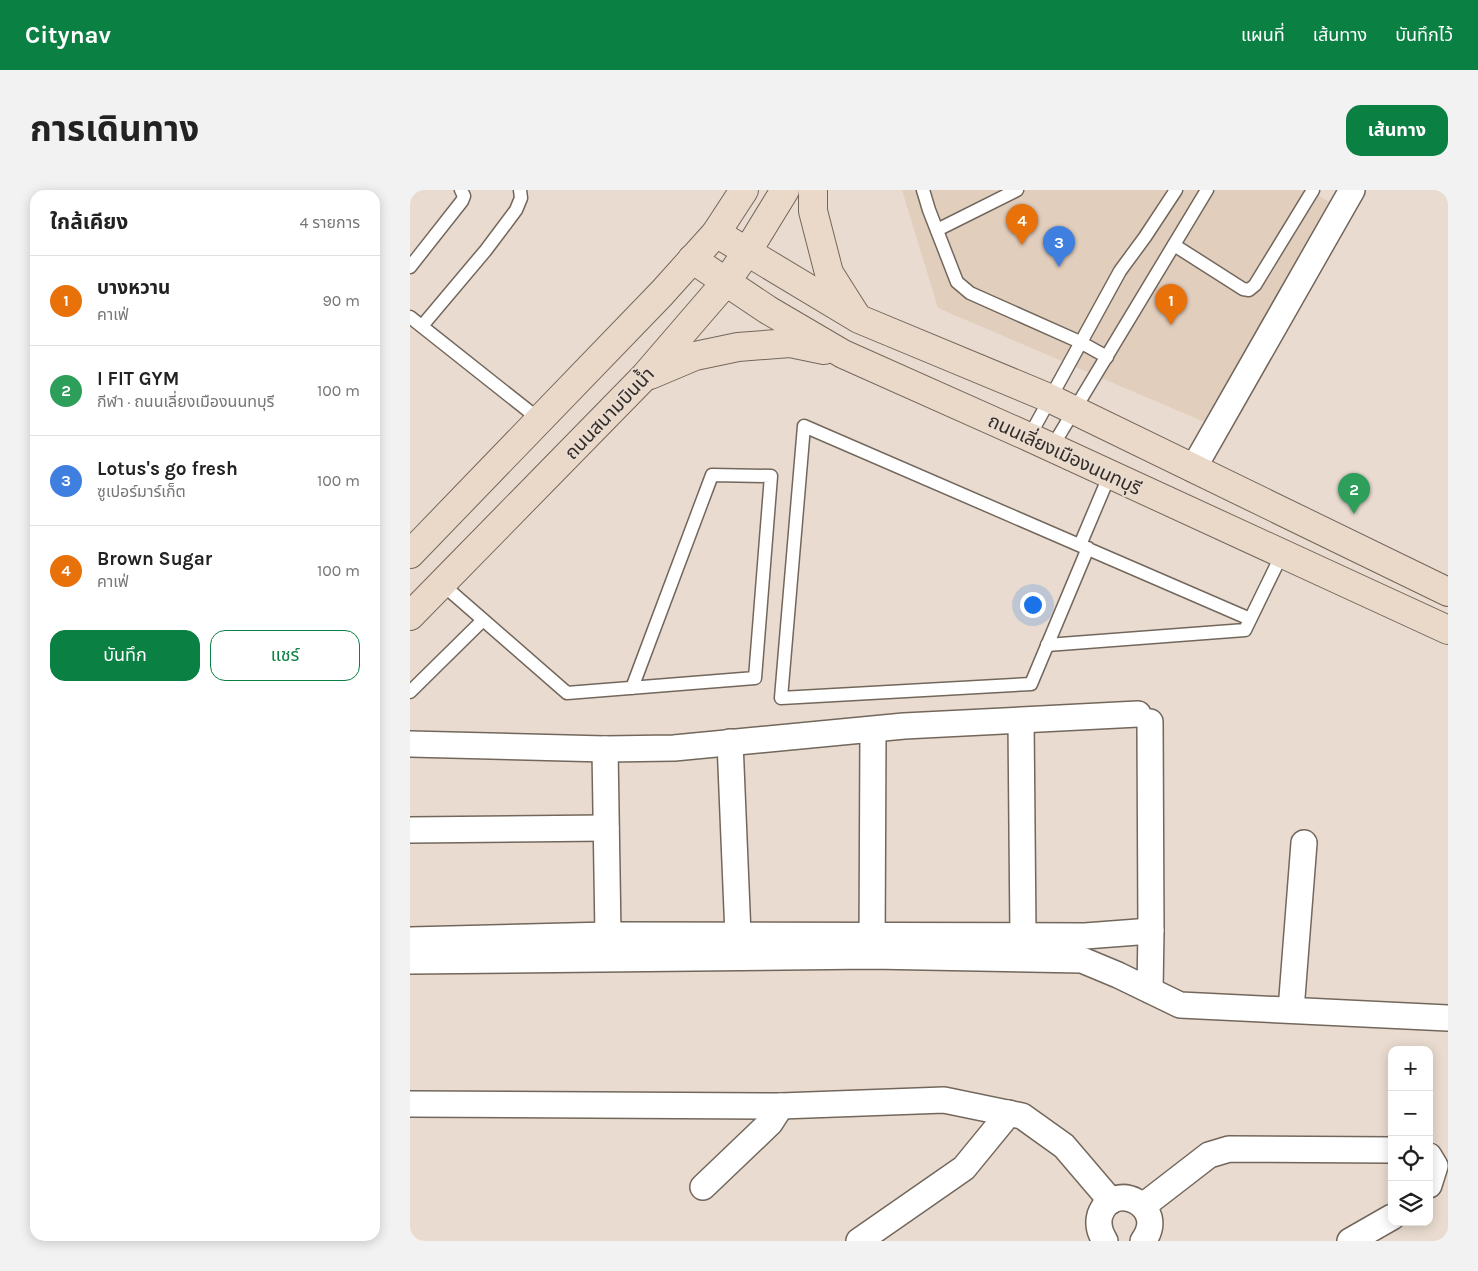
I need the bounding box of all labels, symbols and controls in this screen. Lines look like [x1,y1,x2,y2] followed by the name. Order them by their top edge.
[25,21,111,49] text: Citynav
[1241,24,1285,46] text: แผนที่
[1313,24,1367,46] text: เส้นทาง
[1395,24,1453,46] text: บันทึกไว้
[1346,105,1448,156] button: เส้นทาง
[30,109,199,150] text: การเดินทาง
[1006,204,1038,245] pin: 4
[50,210,128,234] text: ใกล้เคียง
[300,213,360,232] text: 4 รายการ
[1043,226,1075,267] pin: 3
[97,277,170,299] text: บางหวาน
[1155,284,1187,325] pin: 1
[63,291,69,310] text: 1
[322,291,360,310] text: 90 m
[97,305,129,324] text: คาเฟ่
[558,361,659,464] street label: ถนนสนามบินน้ำ
[97,368,179,390] text: I FIT GYM
[61,381,71,400] text: 2
[317,381,360,400] text: 100 m
[97,392,274,411] text: กีฬา · ถนนเลี่ยงเมืองนนทบุรี
[984,407,1146,500] street label: ถนนเลี่ยงเมืองนนทบุรี
[97,458,238,480] text: Lotus's go fresh
[61,471,71,490] text: 3
[317,471,360,490] text: 100 m
[1338,473,1370,514] pin: 2
[97,482,186,501] text: ซูเปอร์มาร์เก็ต
[97,548,212,570] text: Brown Sugar
[61,561,71,580] text: 4
[317,561,360,580] text: 100 m
[97,572,129,591] text: คาเฟ่
[1020,592,1046,618] your location
[50,630,200,681] button: บันทึก
[210,630,360,681] button: แชร์
[1388,1046,1433,1226] map controls
[1388,1046,1433,1091] button: +
[1388,1091,1433,1136] button: −
[1388,1136,1433,1181] button: locate
[1388,1181,1433,1226] button: layers

